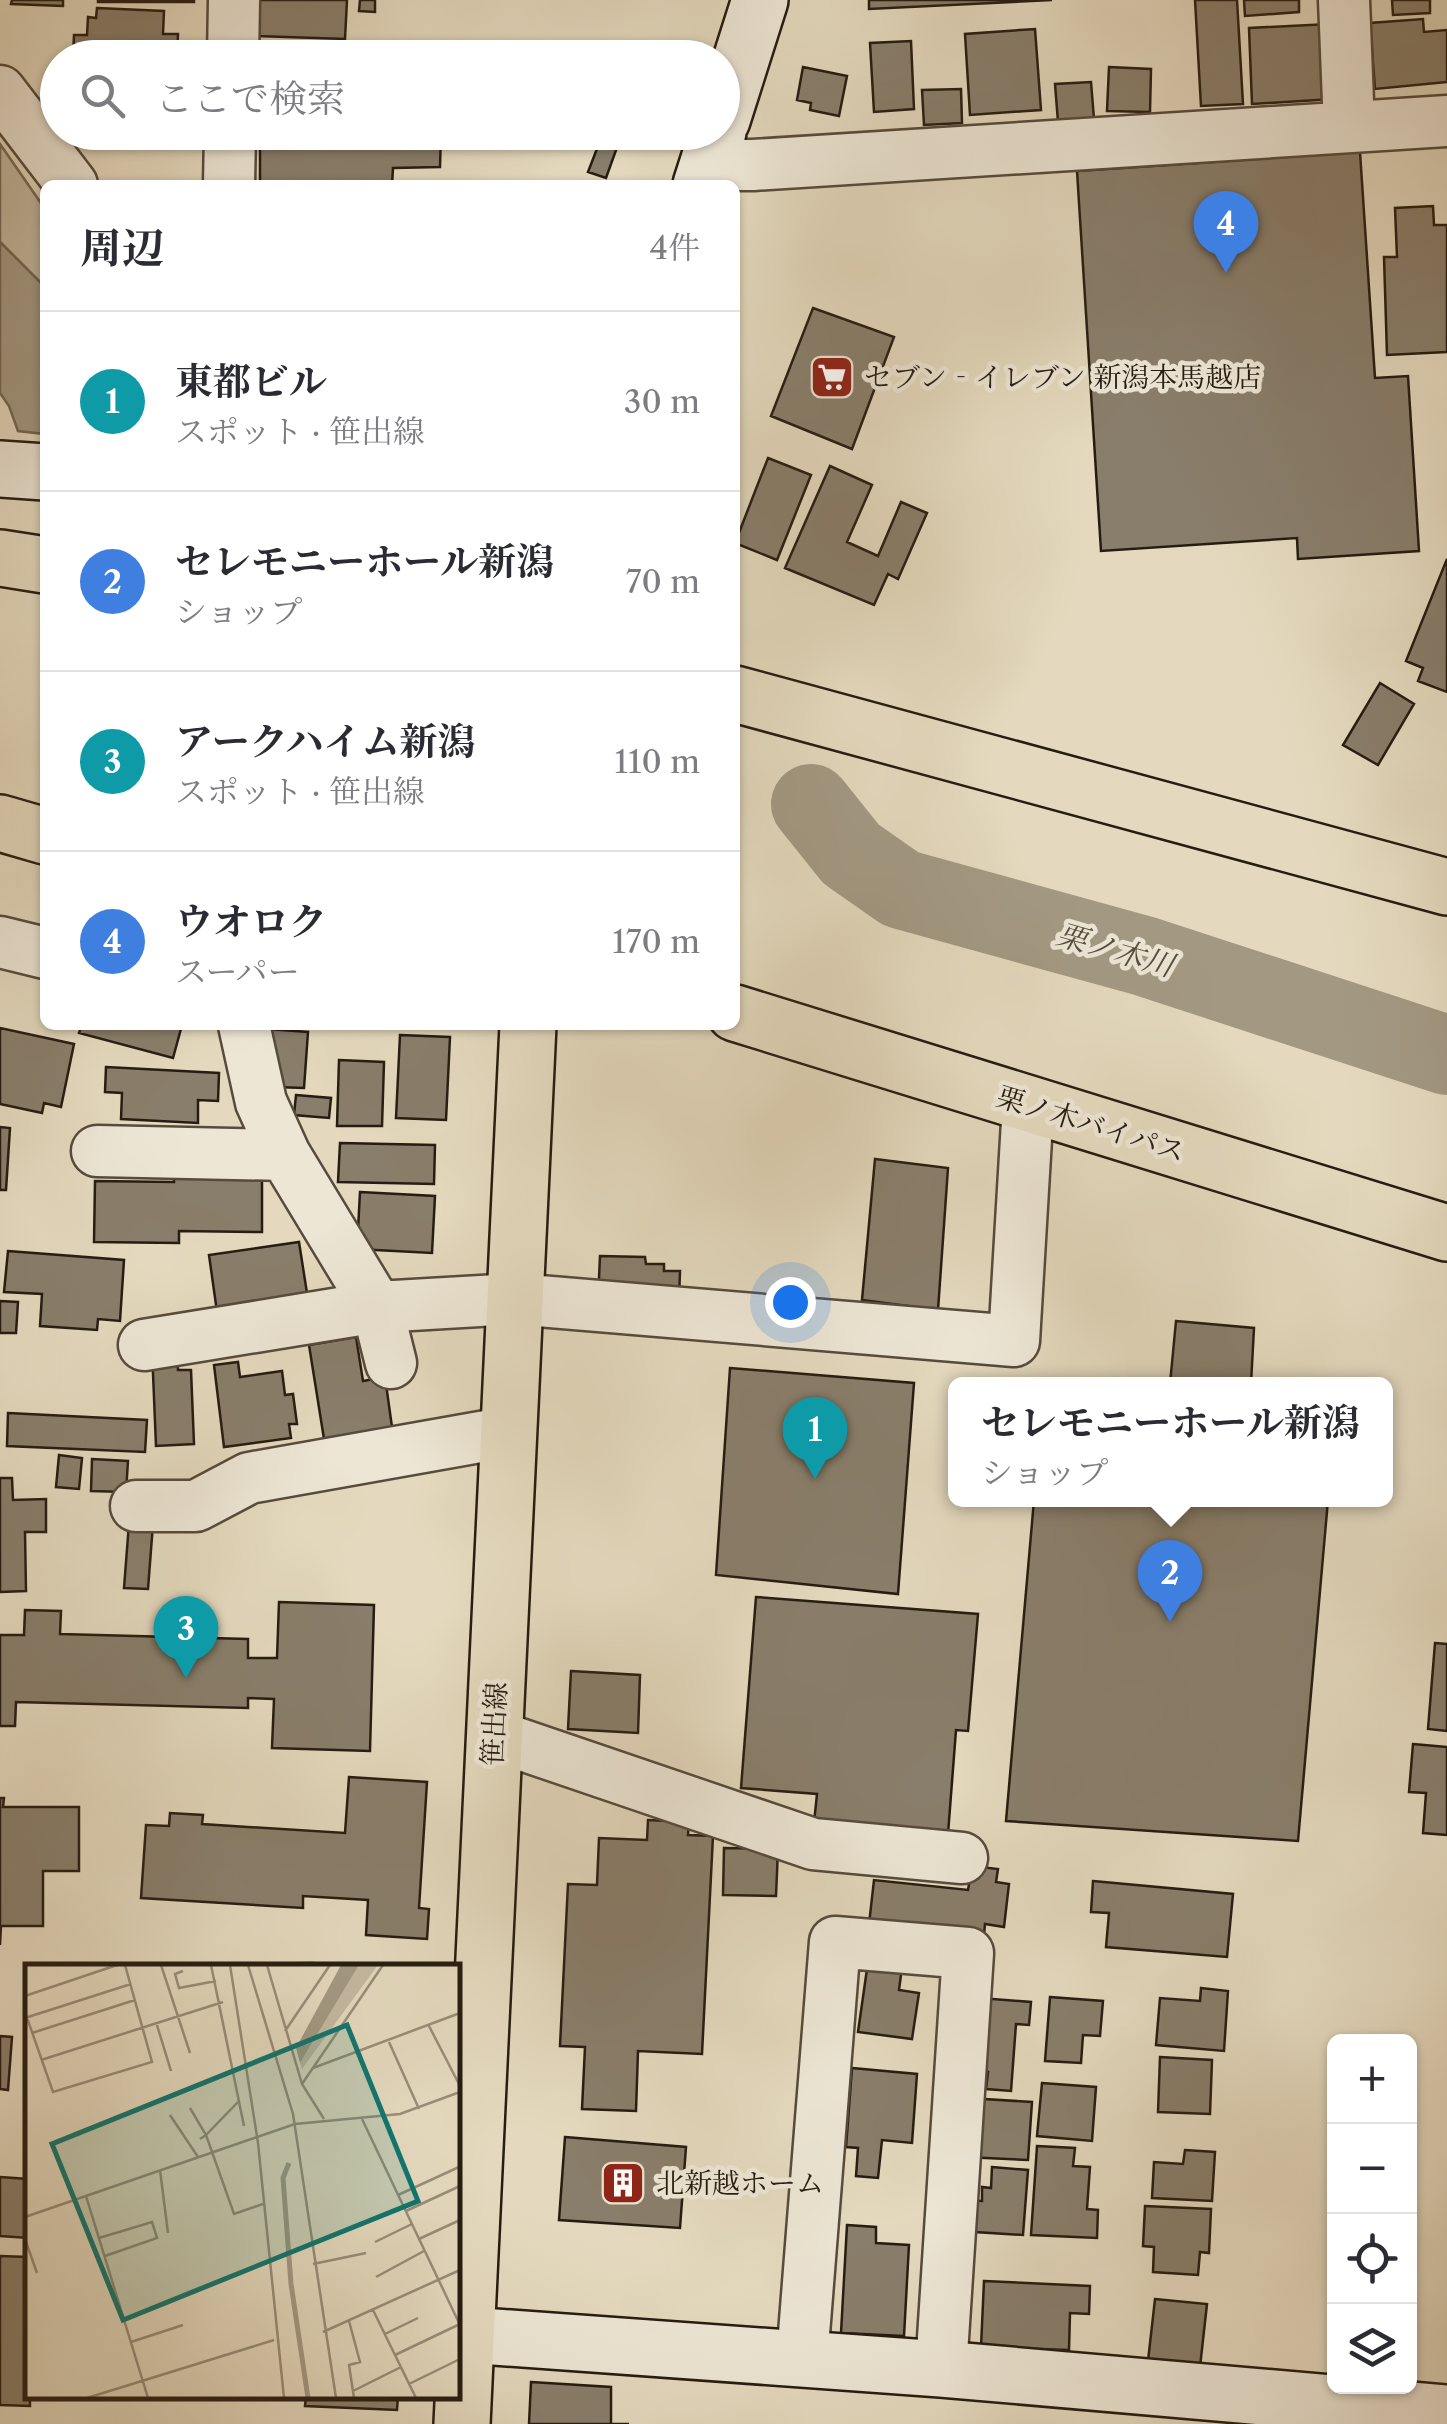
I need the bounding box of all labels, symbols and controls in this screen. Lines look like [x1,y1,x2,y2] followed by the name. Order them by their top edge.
[40,40,740,150] search box
[75,68,130,123] icon: search
[155,75,345,122] text: ここで検索
[1194,190,1258,273] pin: 4
[80,222,164,274] text: 周辺
[650,228,700,267] text: 4件
[809,354,855,400] supermarket icon: セブン‐イレブン 新潟本馬越店
[175,358,327,405] text: 東都ビル
[864,360,1261,394] place label: セブン‐イレブン 新潟本馬越店
[105,382,120,421] text: 1
[624,382,700,421] text: 30 m
[175,412,425,451] text: スポット · 笹出線
[175,538,554,585] text: セレモニーホール新潟
[103,562,122,601] text: 2
[626,562,700,601] text: 70 m
[175,592,302,631] text: ショップ
[175,718,476,765] text: アークハイム新潟
[103,742,122,781] text: 3
[614,742,700,781] text: 110 m
[175,772,425,811] text: スポット · 笹出線
[175,898,327,945] text: ウオロク
[1052,916,1181,985] water label: 栗ノ木川
[103,922,122,961] text: 4
[612,922,700,961] text: 170 m
[175,952,300,991] text: スーパー
[993,1079,1189,1169] street label: 栗ノ木バイパス
[765,1277,816,1328] your location
[948,1377,1393,1507] popup
[782,1396,848,1479] pin: 1
[981,1399,1360,1446] text: セレモニーホール新潟
[981,1453,1108,1492] text: ショップ
[1138,1540,1202,1622] pin: 2
[154,1596,218,1678] pin: 3
[475,1681,513,1767] street label: 笹出線
[25,1964,460,2399] inset map
[1327,2034,1417,2394] map controls
[1327,2034,1417,2124] button: +
[1327,2124,1417,2214] button: −
[600,2160,646,2206] building icon: 北新越ホーム
[656,2166,824,2200] place label: 北新越ホーム
[1327,2214,1417,2304] button: locate
[1327,2304,1417,2394] button: layers

